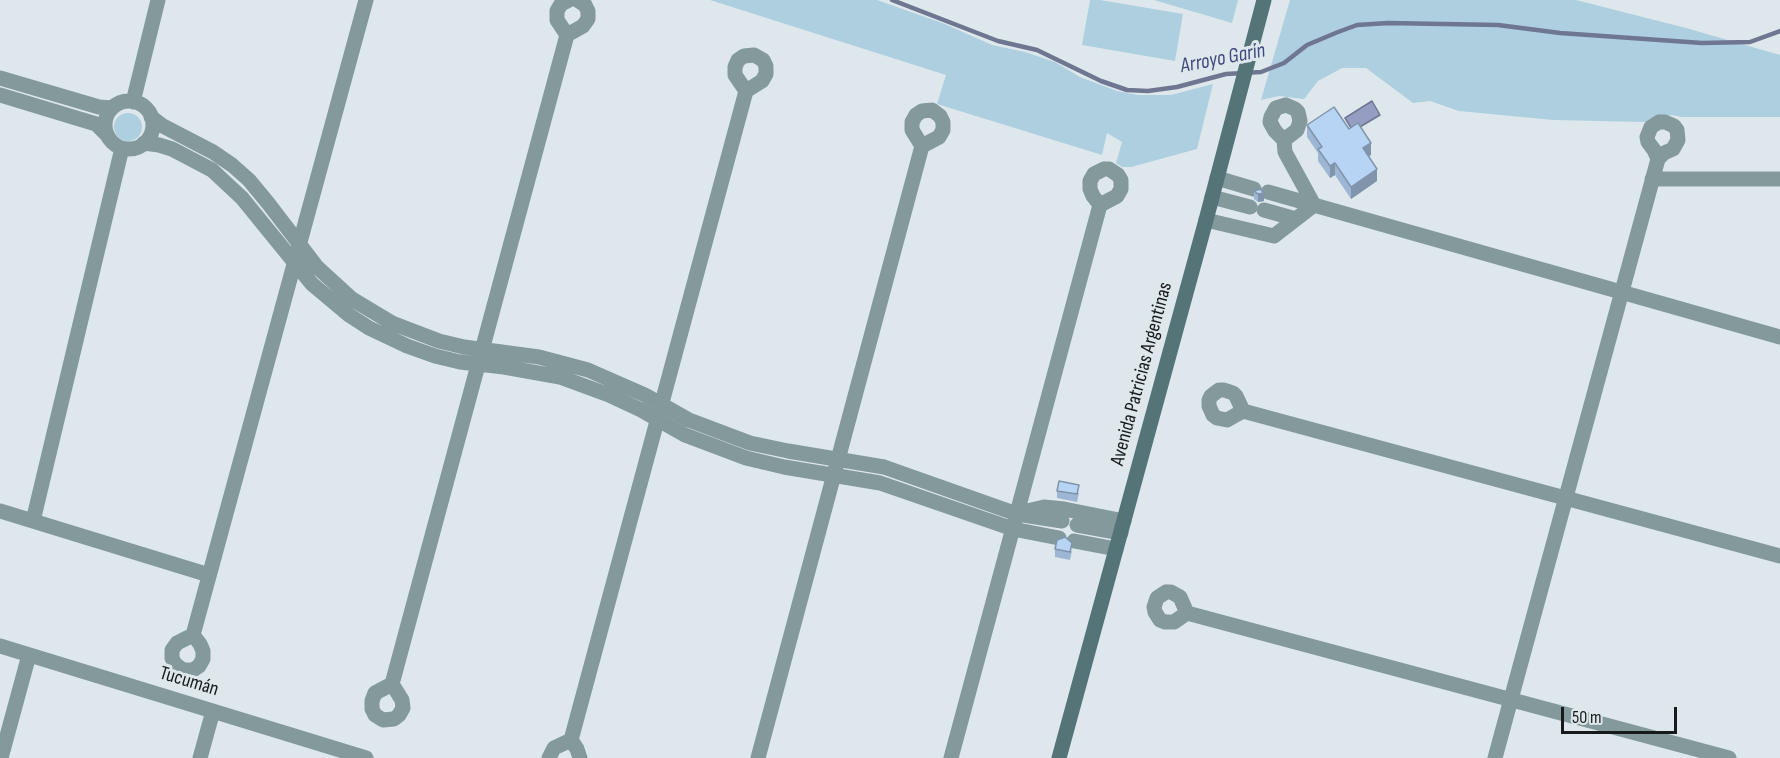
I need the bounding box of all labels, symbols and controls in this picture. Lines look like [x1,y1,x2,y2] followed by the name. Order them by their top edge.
[1178,38,1268,80] water label: Arroyo Garín
[1106,280,1178,468] street label: Avenida Patricias Argentinas
[157,662,221,702] street label: Tucumán
[1564,695,1680,733] scale bar
[1572,707,1602,728] text: 50 m

